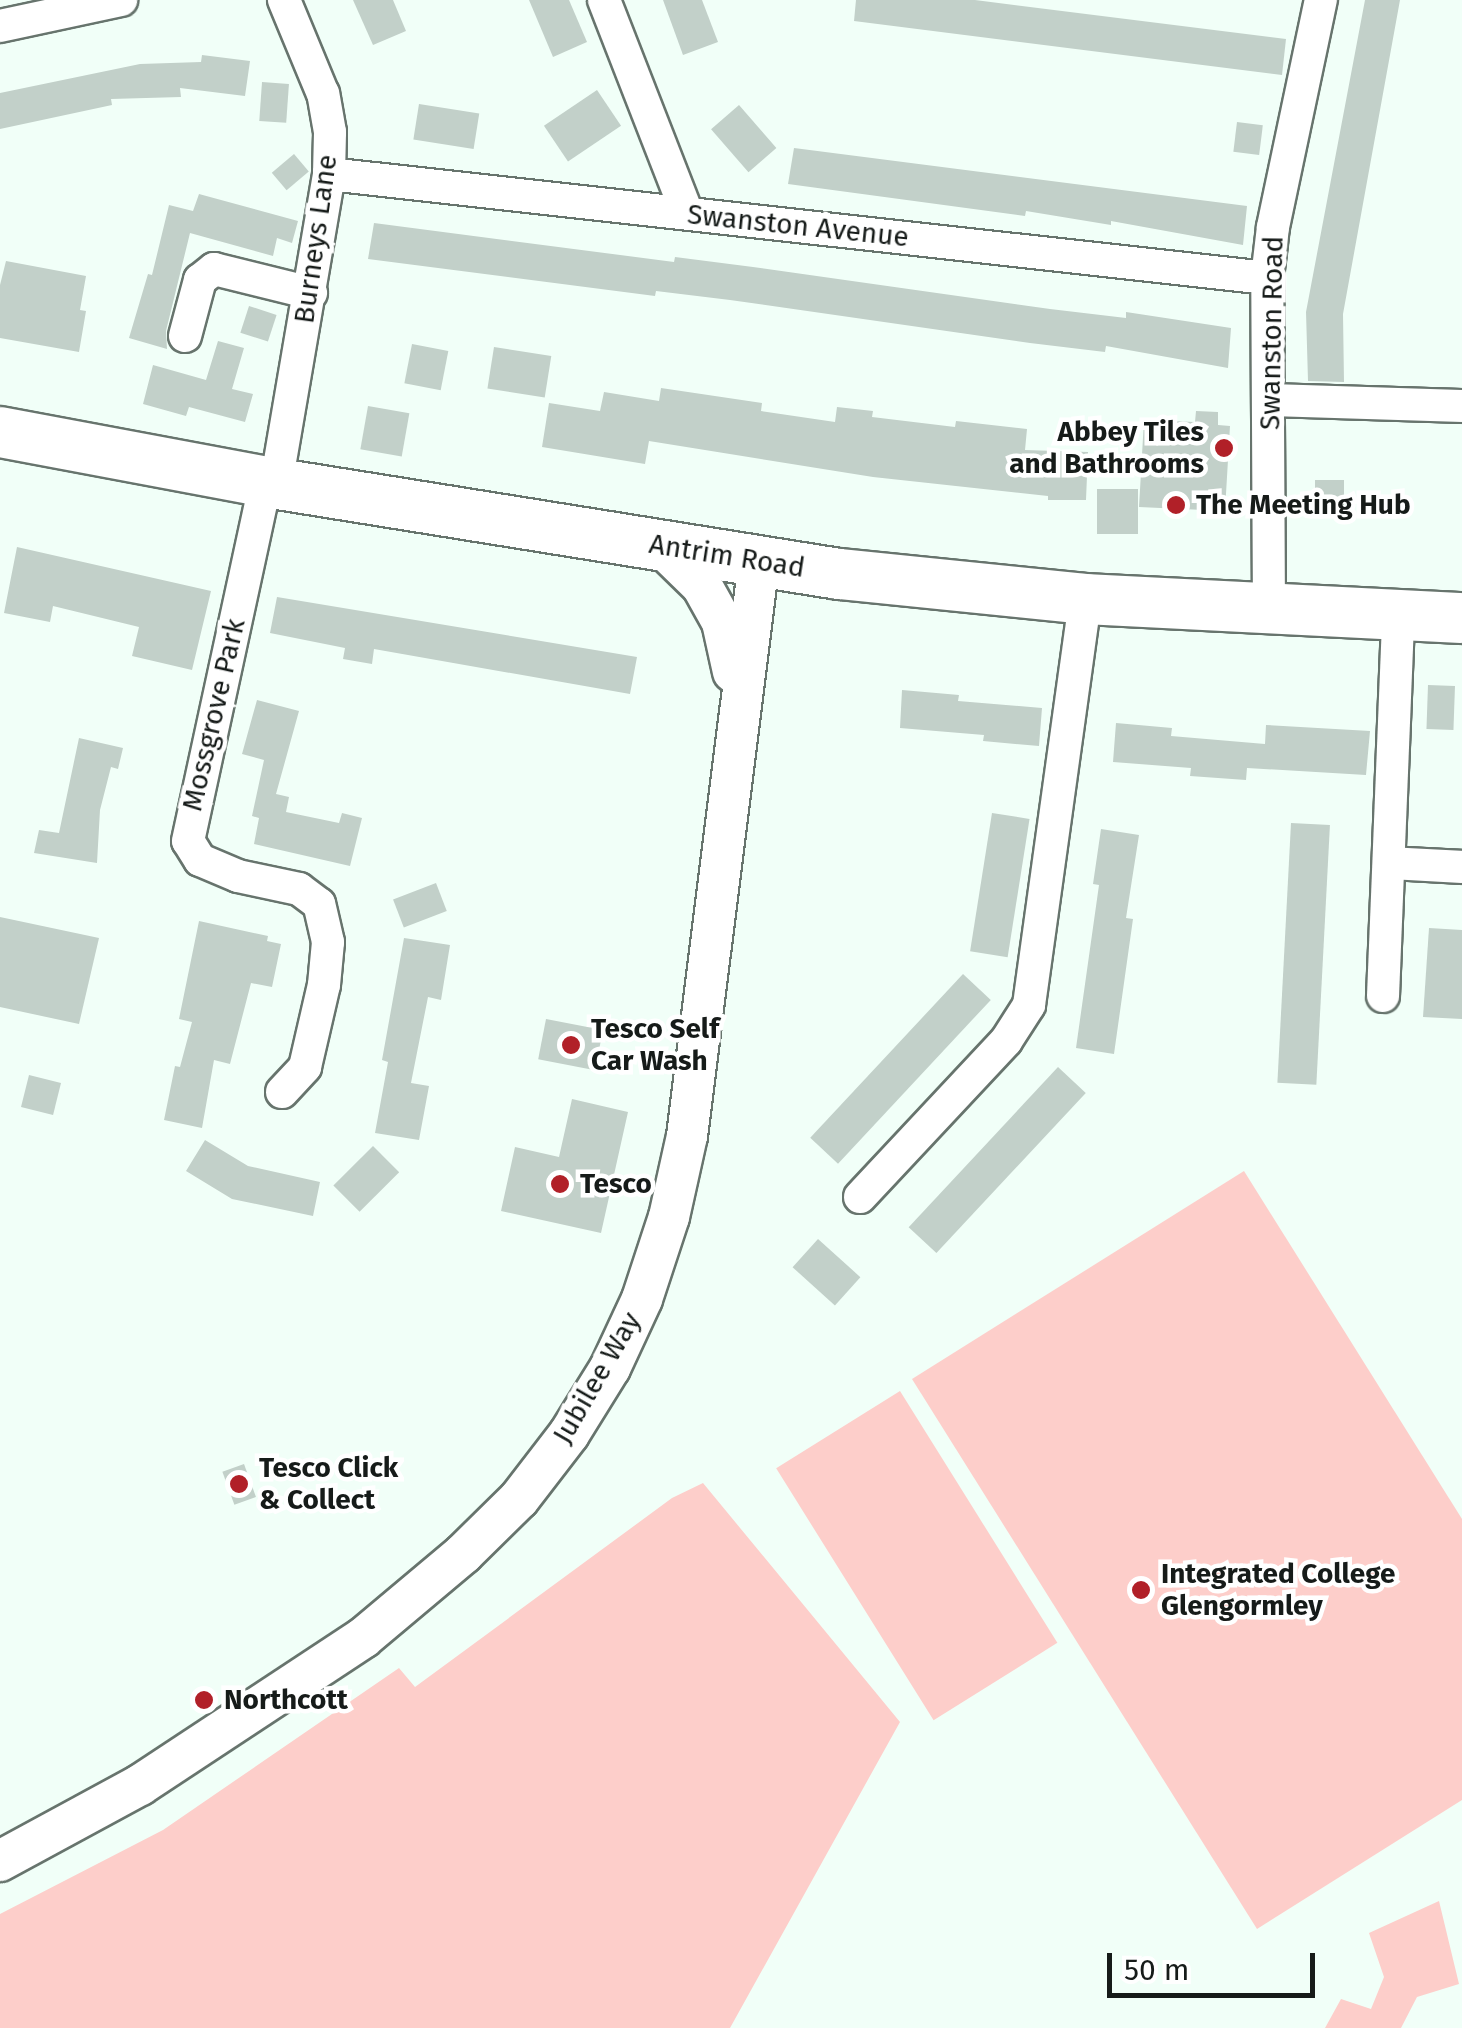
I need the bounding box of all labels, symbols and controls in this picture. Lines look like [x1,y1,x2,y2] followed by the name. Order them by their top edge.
[288,152,344,326] street label: Burneys Lane
[686,198,910,254] street label: Swanston Avenue
[1254,236,1290,430] street label: Swanston Road
[1009,415,1204,481] place label: Abbey Tiles and Bathrooms
[1213,437,1235,459] marker: Abbey Tiles and Bathrooms
[1196,488,1411,522] place label: The Meeting Hub
[1165,494,1187,516] marker: The Meeting Hub
[647,527,807,585] street label: Antrim Road
[176,616,252,814] street label: Mossgrove Park
[591,1012,719,1078] place label: Tesco Self Car Wash
[560,1034,582,1056] marker: Tesco Self Car Wash
[580,1167,652,1201] place label: Tesco
[549,1173,571,1195] marker: Tesco
[546,1306,648,1450] street label: Jubilee Way
[259,1451,398,1517] place label: Tesco Click & Collect
[228,1473,250,1495] marker: Tesco Click & Collect
[1161,1557,1395,1623] place label: Integrated College Glengormley
[1130,1579,1152,1601] marker: Integrated College Glengormley
[224,1683,348,1717] place label: Northcott
[193,1689,215,1711] marker: Northcott
[1112,1933,1320,1995] scale bar
[1124,1952,1189,1988] text: 50 m

